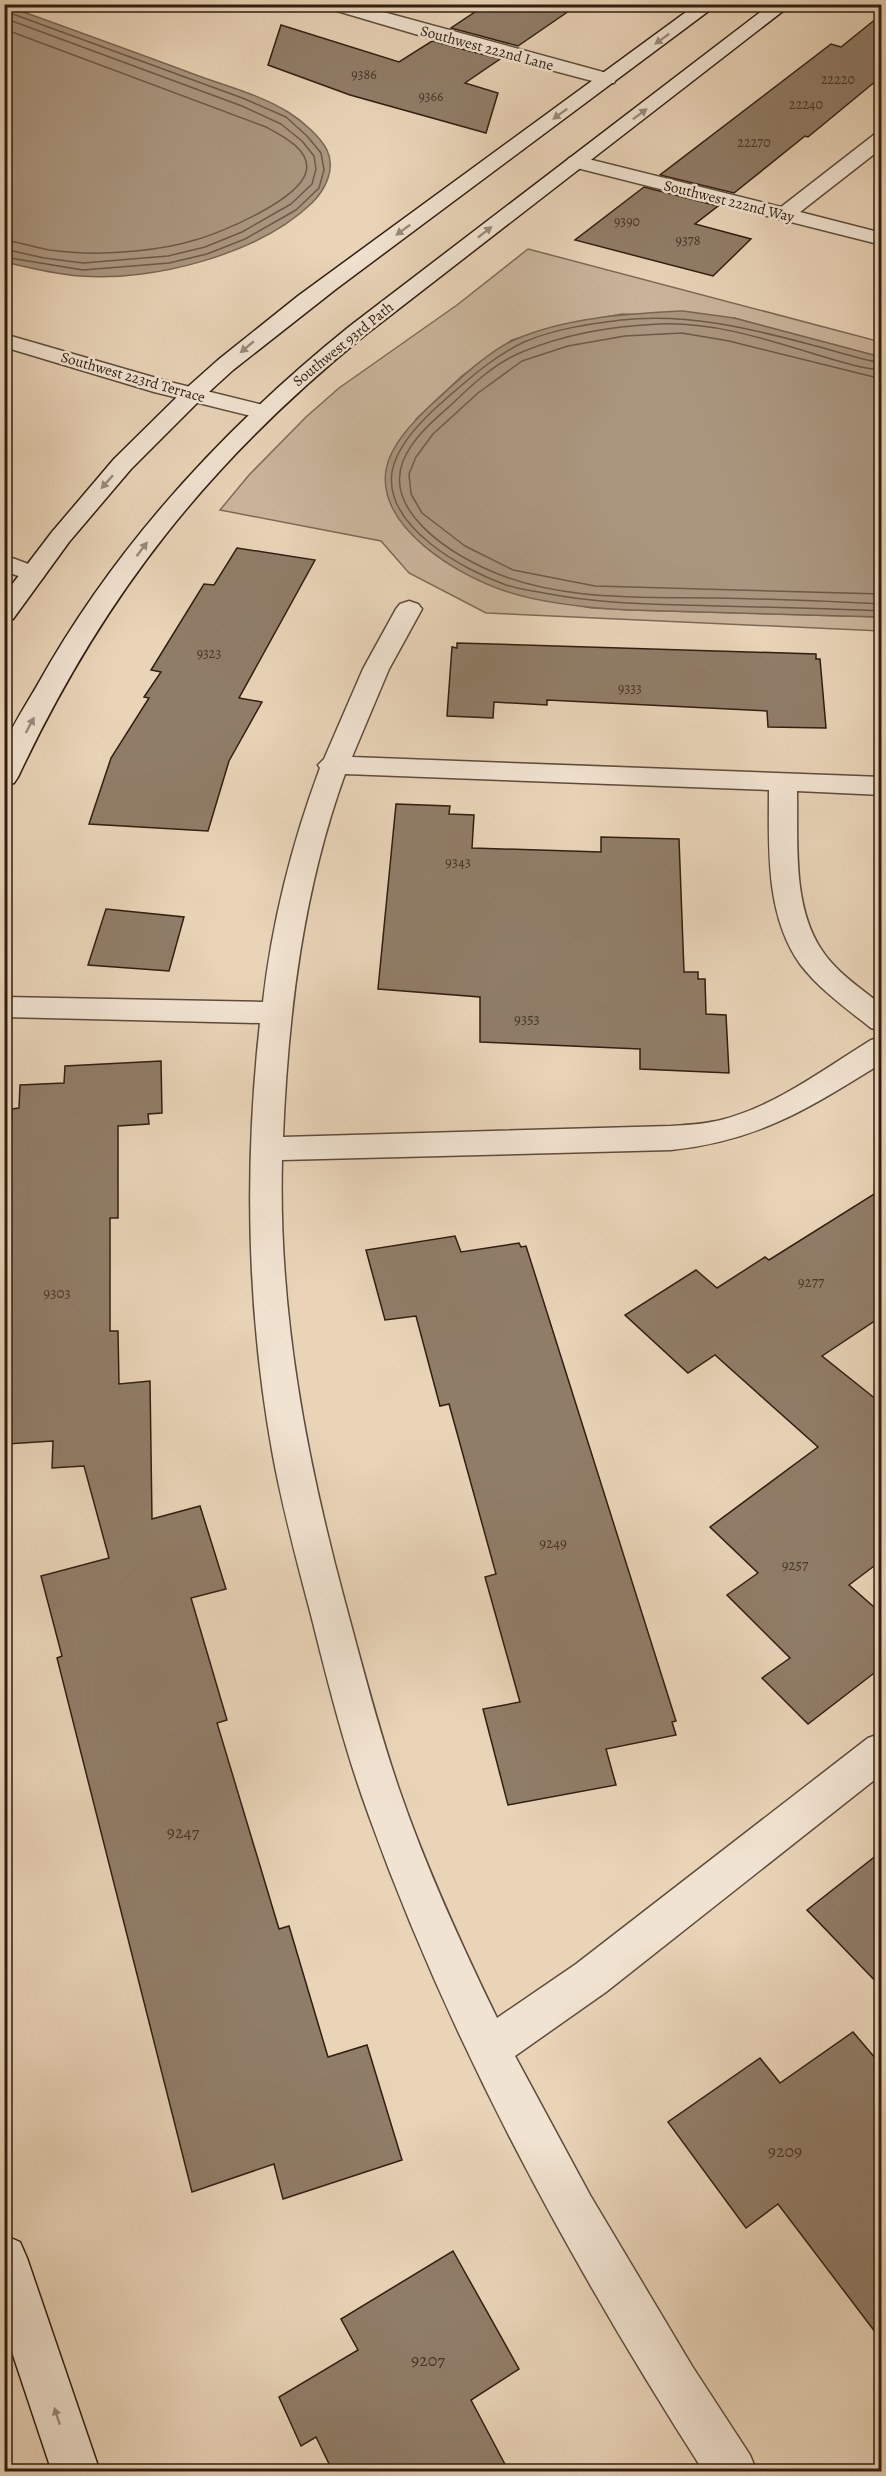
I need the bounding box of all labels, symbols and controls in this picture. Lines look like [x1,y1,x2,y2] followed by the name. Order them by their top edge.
[418,21,556,75] street label: Southwest 222nd Lane
[654,33,670,45] one-way arrow
[351,65,377,84] house number: 9386
[821,70,855,89] house number: 22220
[418,87,444,106] house number: 9366
[789,95,823,114] house number: 22240
[553,108,569,120] one-way arrow
[631,108,647,120] one-way arrow
[737,133,771,152] house number: 22270
[662,175,797,227] street label: Southwest 222nd Way
[614,212,640,231] house number: 9390
[395,223,411,236] one-way arrow
[477,226,493,238] one-way arrow
[676,231,701,250] house number: 9378
[288,297,398,391] street label: Southwest 93rd Path
[240,340,255,353] one-way arrow
[59,347,208,407] street label: Southwest 223rd Terrace
[100,475,114,490] one-way arrow
[135,542,147,557] one-way arrow
[197,644,222,663] house number: 9323
[618,679,642,698] house number: 9333
[26,716,35,733] one-way arrow
[445,852,471,872] house number: 9343
[514,1009,540,1029] house number: 9353
[798,1272,825,1292] house number: 9277
[43,1283,71,1303] house number: 9303
[539,1533,567,1553] house number: 9249
[782,1555,809,1575] house number: 9257
[167,1820,200,1844] house number: 9247
[768,2139,802,2163] house number: 9209
[411,2348,445,2372] house number: 9207
[51,2407,61,2425] one-way arrow

